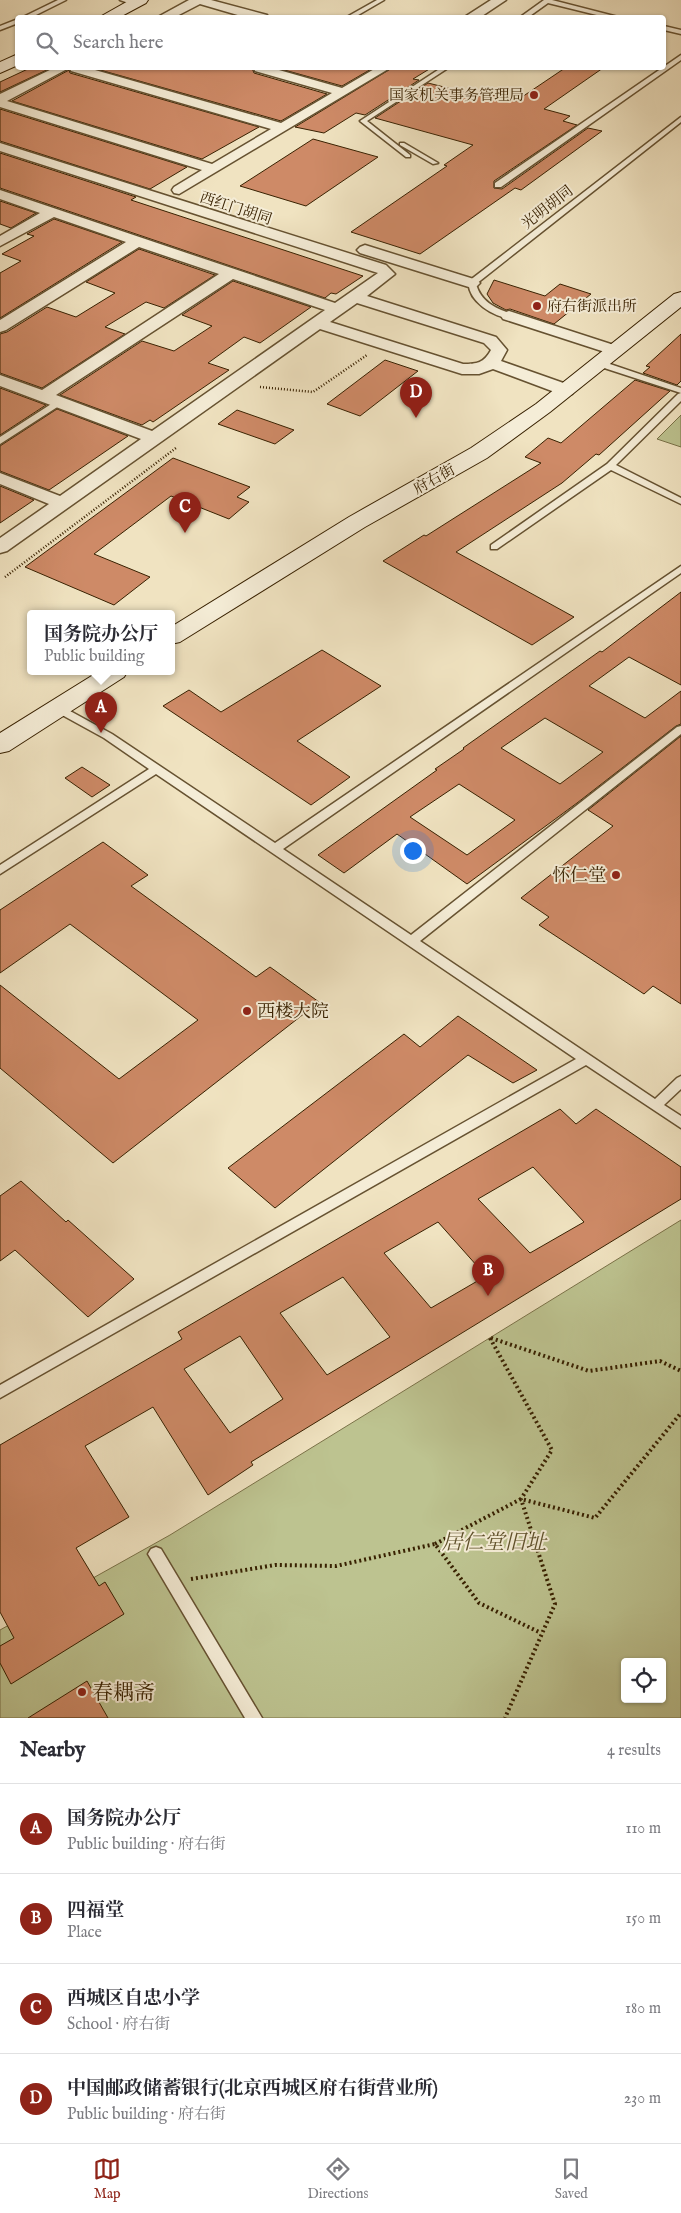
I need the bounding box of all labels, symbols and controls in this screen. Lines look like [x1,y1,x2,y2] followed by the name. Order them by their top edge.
[15,15,666,70] search box
[33,29,61,57] icon: search
[73,31,164,55] text: Search here
[389,86,524,105] place label: 国家机关事务管理局
[528,89,540,101] marker: 国家机关事务管理局
[518,181,577,233] street label: 光明胡同
[197,188,274,229] street label: 西红门胡同
[547,297,637,316] place label: 府右街派出所
[531,300,543,312] marker: 府右街派出所
[400,377,432,418] pin: D
[410,460,459,499] street label: 府右街
[169,492,201,533] pin: C
[27,610,175,675] popup
[44,623,158,647] text: 国务院办公厅
[44,647,144,667] text: Public building
[85,692,117,733] pin: A
[400,838,426,864] your location
[552,865,606,888] place label: 怀仁堂
[610,869,622,881] marker: 怀仁堂
[257,1001,329,1024] place label: 西楼大院
[241,1005,253,1017] marker: 西楼大院
[472,1255,504,1296] pin: B
[442,1530,548,1557] park label: 居仁堂旧址
[621,1658,666,1703] map controls
[621,1658,666,1703] button: locate
[92,1680,155,1707] place label: 春耦斋
[76,1686,88,1698] marker: 春耦斋
[20,1737,85,1764] text: Nearby
[607,1741,661,1761] text: 4 results
[67,1807,181,1831] text: 国务院办公厅
[31,1819,41,1839] text: A
[625,1819,661,1839] text: 110 m
[67,1835,226,1855] text: Public building · 府右街
[67,1899,124,1923] text: 四福堂
[31,1909,41,1929] text: B
[626,1909,661,1929] text: 150 m
[67,1923,102,1943] text: Place
[67,1987,200,2011] text: 西城区自忠小学
[30,1999,42,2019] text: C
[625,1999,661,2019] text: 180 m
[67,2015,171,2035] text: School · 府右街
[67,2077,438,2101] text: 中国邮政储蓄银行(北京西城区府右街营业所)
[30,2089,42,2109] text: D
[624,2089,661,2109] text: 230 m
[67,2105,226,2125] text: Public building · 府右街
[93,2155,121,2203] tab: Map
[307,2155,368,2203] tab: Directions
[555,2155,588,2203] tab: Saved

